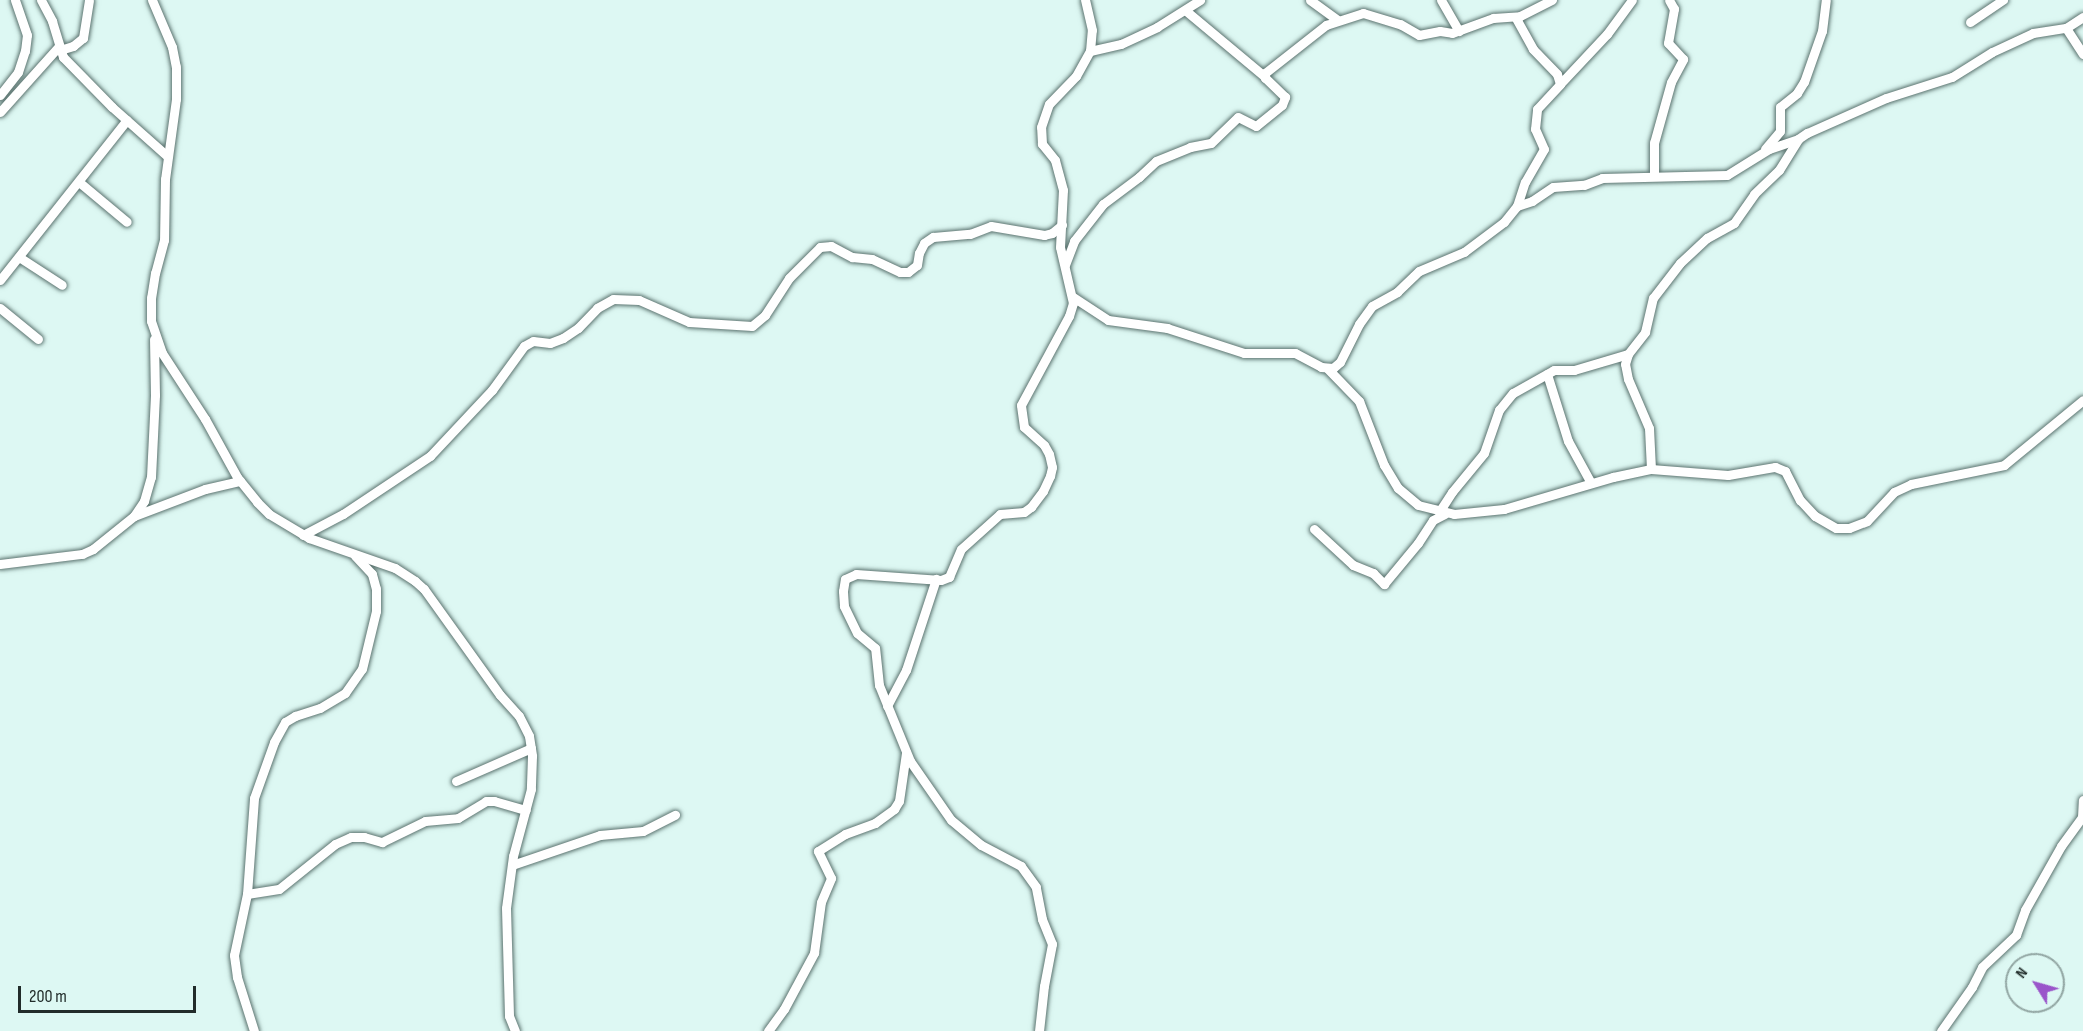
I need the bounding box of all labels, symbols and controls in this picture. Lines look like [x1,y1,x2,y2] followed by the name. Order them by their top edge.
[2005,953,2065,1013] north arrow
[2012,964,2032,982] text: N
[21,974,200,1012] scale bar
[29,986,67,1007] text: 200 m

